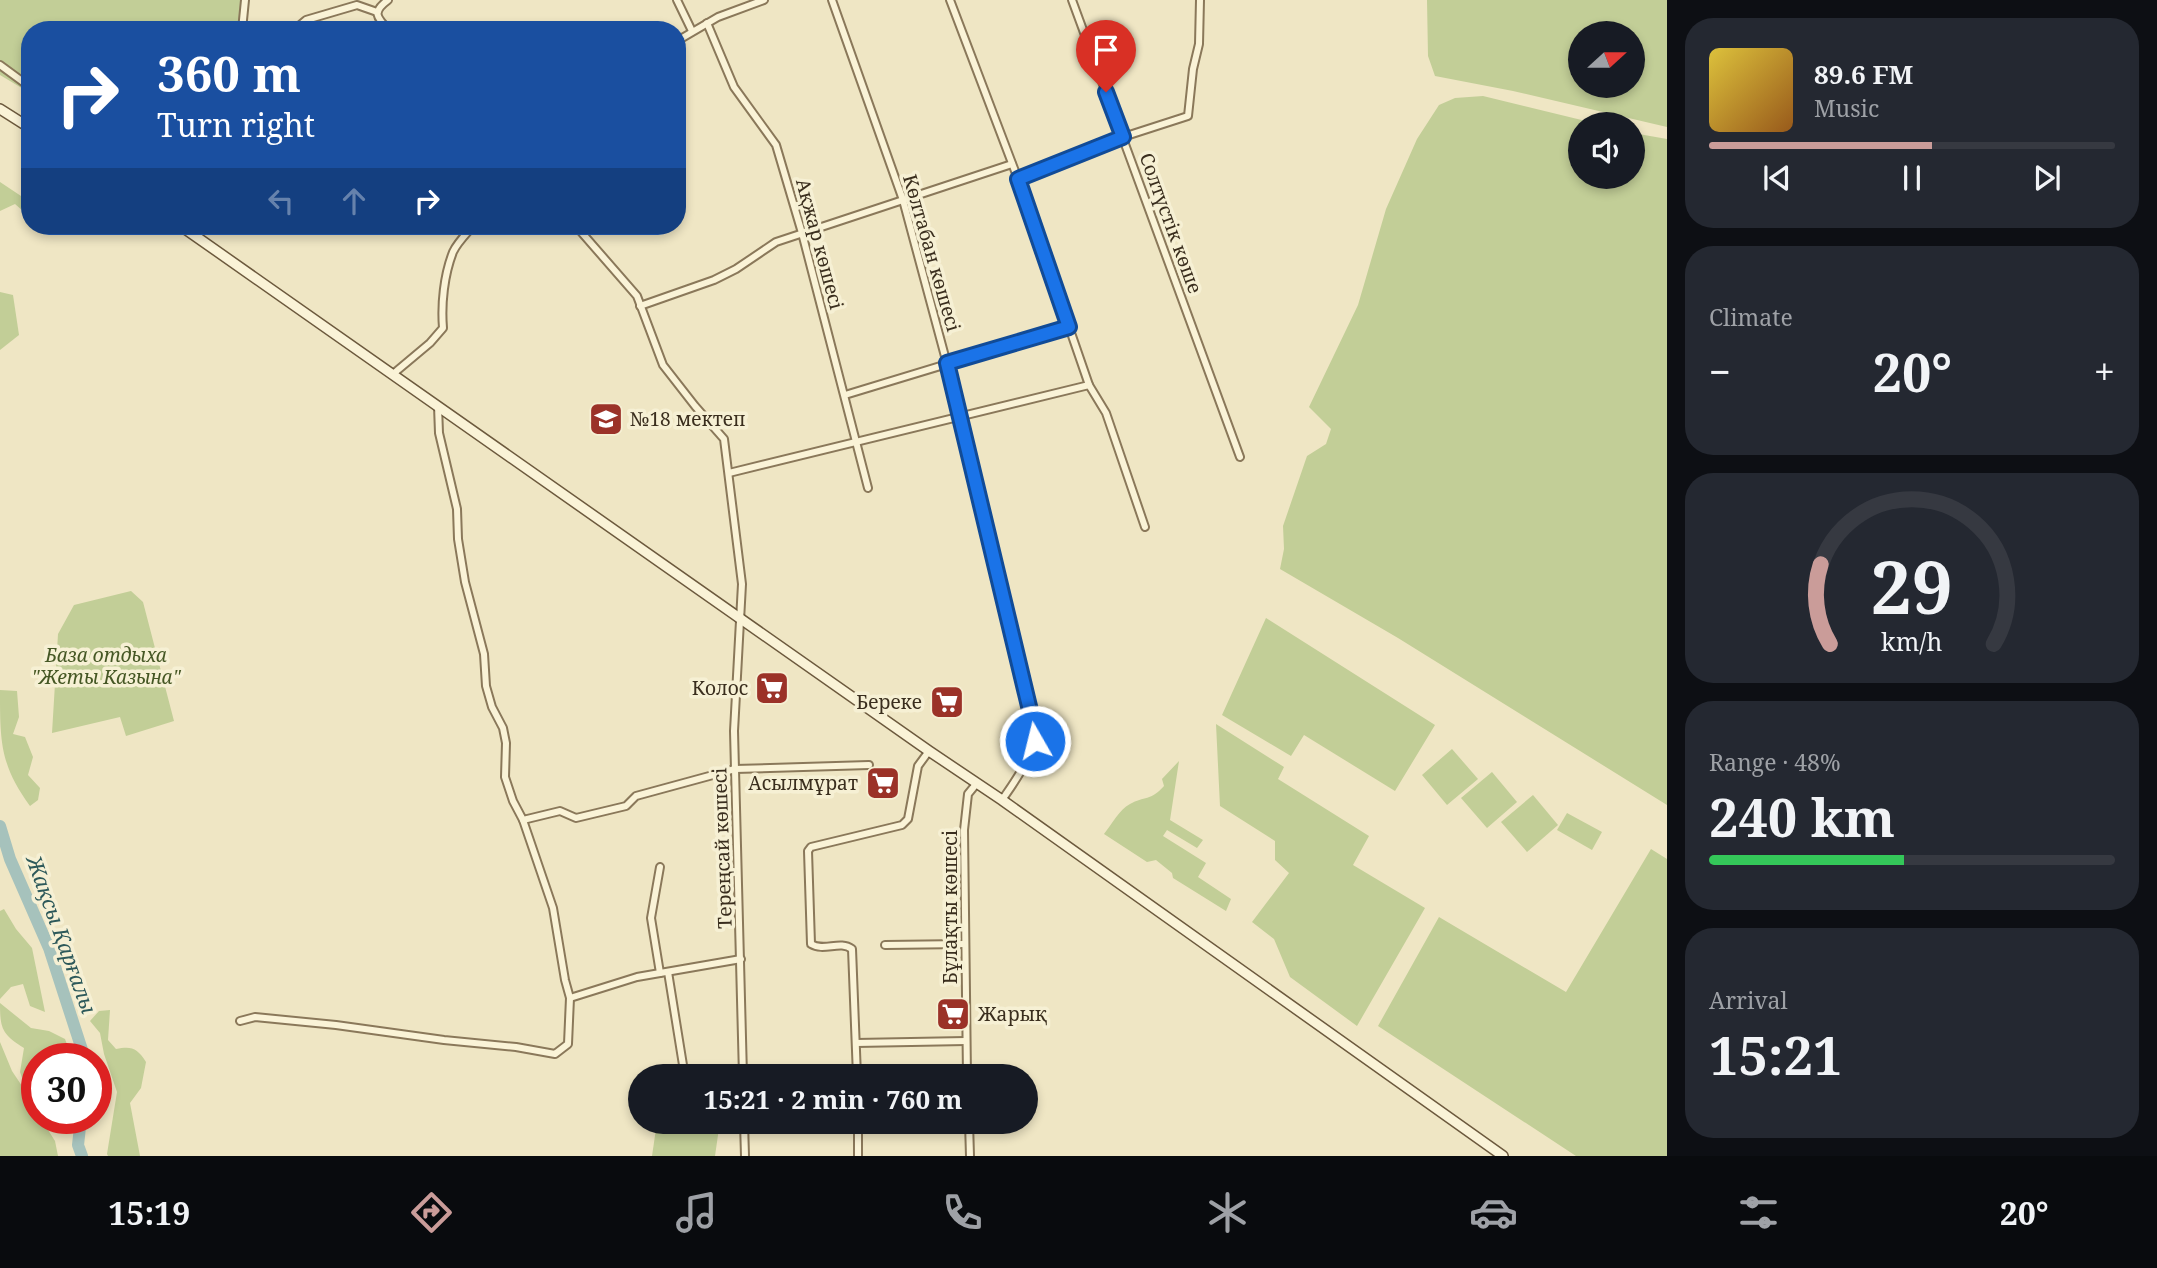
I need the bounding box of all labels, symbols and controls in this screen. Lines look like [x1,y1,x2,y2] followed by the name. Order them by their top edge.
[1076,20,1136,92] pin
[1568,21,1645,98] north arrow
[1568,21,1645,189] map controls
[1087,31,1125,69] icon: arrive
[157,40,301,106] text: 360 m
[42,49,133,140] icon: right
[1814,56,1913,92] text: 89.6 FM
[1814,92,1879,124] text: Music
[157,103,315,146] text: Turn right
[1568,112,1645,189] button: sound
[1134,149,1208,297] street label: Солтүстік көше
[1758,159,1796,197] icon: previous
[1893,159,1931,197] icon: pause
[2028,159,2066,197] icon: next
[897,171,967,335] street label: Көлтабан көшесі
[790,176,850,312] street label: Ақжар көшесі
[262,182,300,220] icon: left
[335,182,373,220] icon: ahead
[408,182,446,220] icon: right
[1709,301,1793,333] text: Climate
[1873,336,1952,407] text: 20°
[1709,345,1731,397] text: −
[2094,345,2115,397] text: +
[587,400,625,438] school or university icon: №18 мектеп
[630,406,746,432] place label: №18 мектеп
[1871,536,1953,635] text: 29
[1881,624,1943,658] text: km/h
[32,642,182,690] park label: База отдыха "Жеты Казына"
[753,669,791,707] supermarket icon: Колос
[692,675,748,701] place label: Колос
[928,683,966,721] supermarket icon: Береке
[856,689,922,715] place label: Береке
[998,704,1072,778] position arrow
[1709,746,1841,778] text: Range · 48%
[864,764,902,802] supermarket icon: Асылмұрат
[706,767,738,929] street label: Тереңсай көшесі
[748,770,858,796] place label: Асылмұрат
[1709,781,1895,852] text: 240 km
[937,830,963,984] street label: Бұлақты көшесі
[20,850,104,1018] water label: Жақсы Қарғалы
[1709,984,1788,1016] text: Arrival
[934,995,972,1033] supermarket icon: Жарық
[977,1001,1047,1027] place label: Жарық
[1709,1019,1842,1090] text: 15:21
[21,1043,112,1134] speed limit sign: 30
[703,1081,963,1117] text: 15:21 · 2 min · 760 m
[407,1188,456,1237] icon: directions
[672,1188,721,1237] icon: music
[938,1188,987,1237] icon: phone
[1203,1188,1252,1237] icon: climate
[1469,1188,1518,1237] icon: car
[1734,1188,1783,1237] icon: filters
[108,1191,190,1234] text: 15:19
[2000,1191,2049,1234] text: 20°

